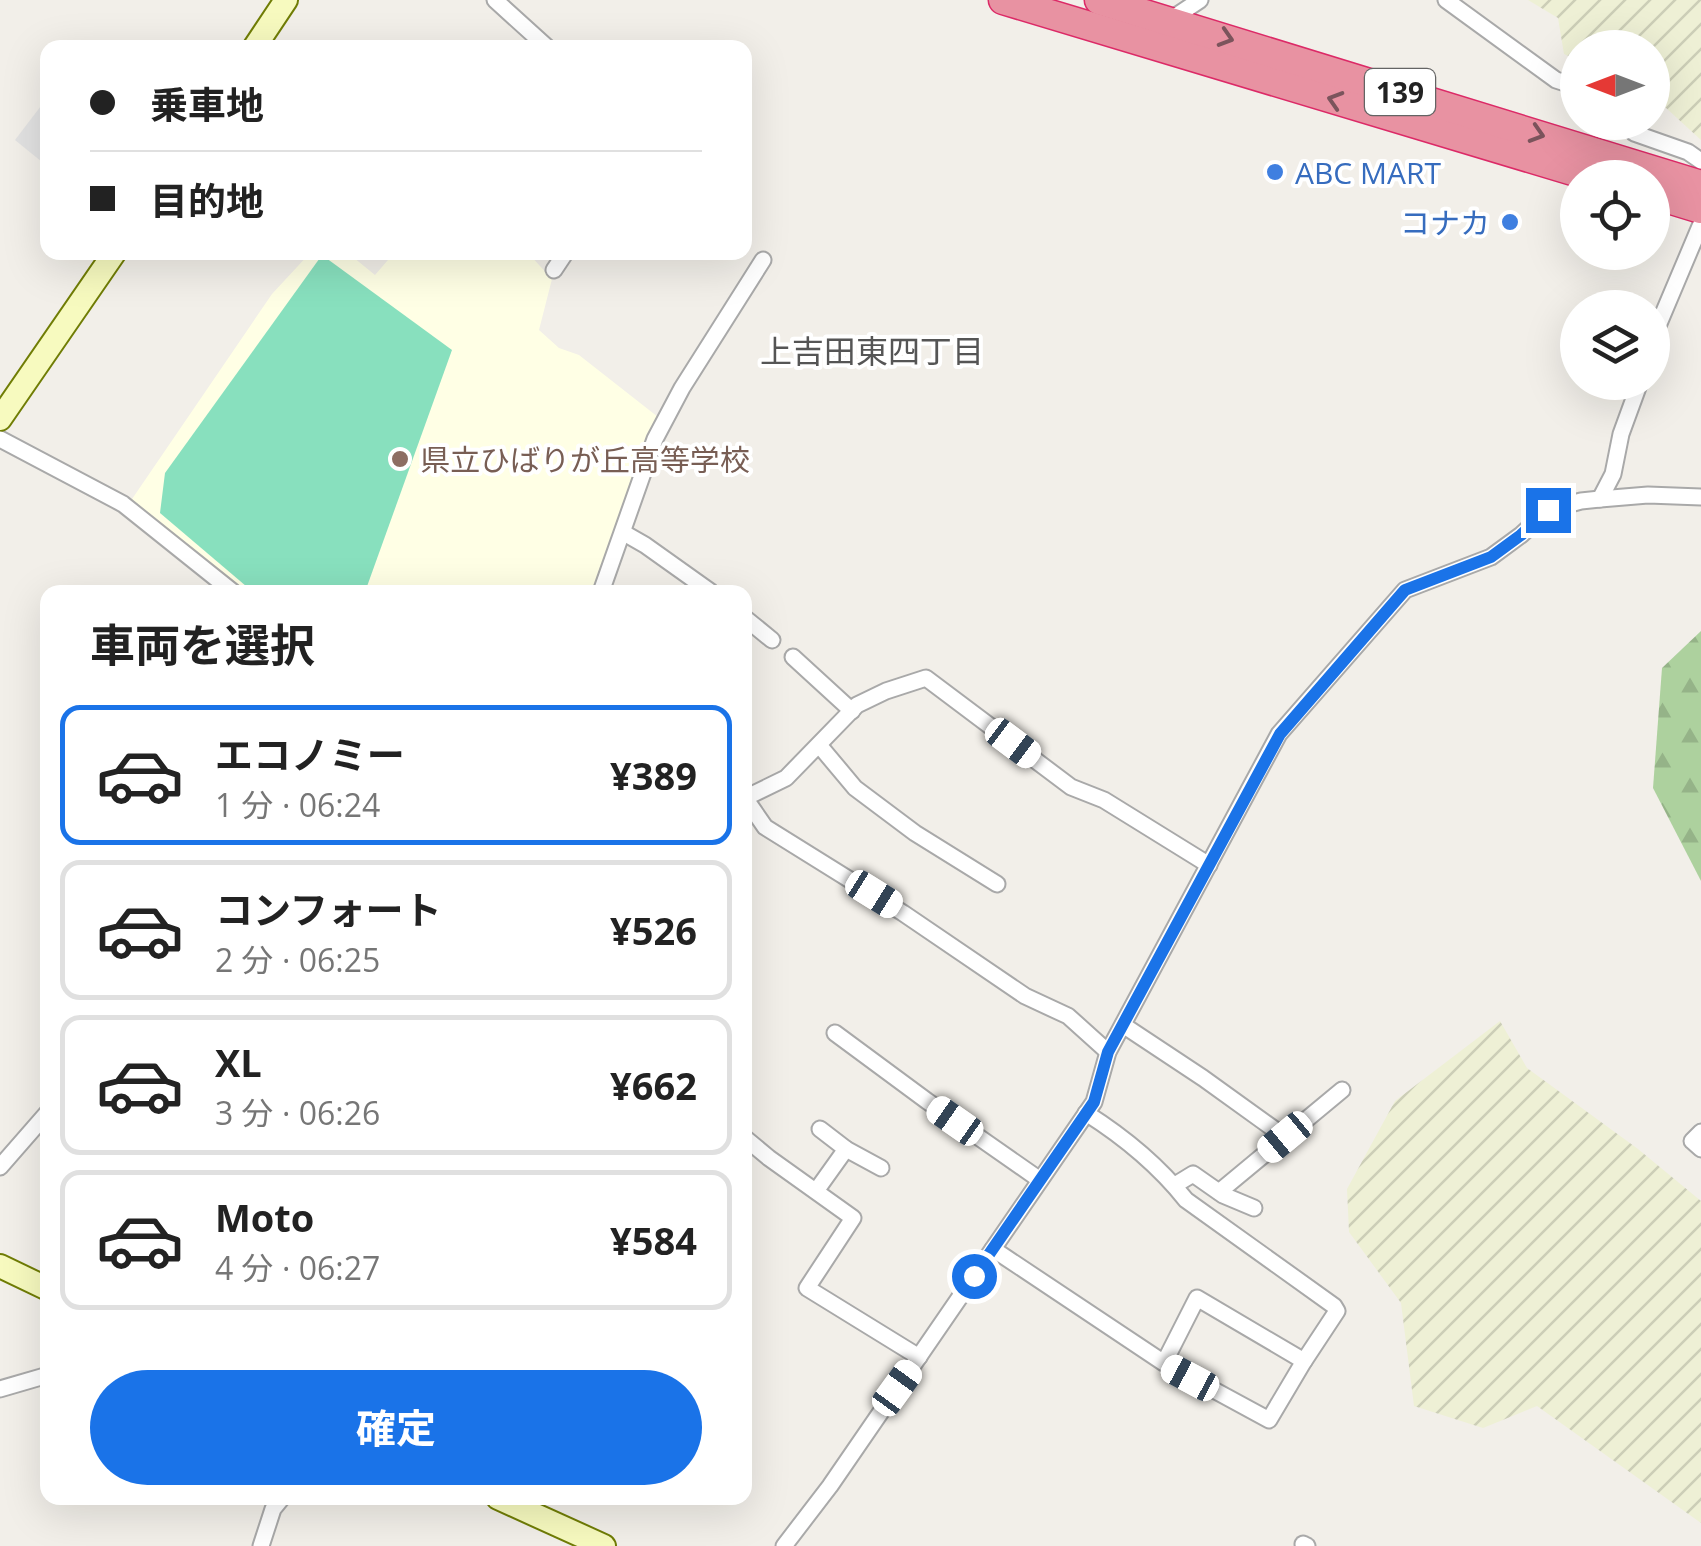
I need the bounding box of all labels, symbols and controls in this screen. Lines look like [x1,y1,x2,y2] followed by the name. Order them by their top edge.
[1217,26,1234,47] one-way arrow
[1560,30,1670,140] north arrow
[1560,30,1670,400] map controls
[1365,69,1435,115] road number: 139
[150,78,264,130] text: 乗車地
[1327,91,1344,112] one-way arrow
[1527,122,1544,143] one-way arrow
[1295,152,1442,193] place label: ABC MART
[1560,160,1670,270] button: locate
[1264,161,1286,183] marker: ABC MART
[150,174,264,226] text: 目的地
[1400,202,1490,243] place label: コナカ
[1499,211,1521,233] marker: コナカ
[1560,290,1670,400] button: layers
[760,329,984,372] district label: 上吉田東四丁目
[420,439,750,480] place label: 県立ひばりが丘高等学校
[389,448,411,470] marker: 県立ひばりが丘高等学校
[1526,488,1571,533] route end
[90,614,315,675] text: 車両を選択
[980,713,1046,773] car
[215,728,405,780] text: エコノミー
[95,730,185,820] icon: car
[610,749,697,801] text: ¥389
[215,783,380,826] text: 1 分 · 06:24
[841,865,907,923] car
[215,883,442,935] text: コンフォート
[95,885,185,975] icon: car
[610,904,697,956] text: ¥526
[215,938,380,981] text: 2 分 · 06:25
[215,1036,262,1088] text: XL
[95,1040,185,1130] icon: car
[610,1059,697,1111] text: ¥662
[215,1091,380,1134] text: 3 分 · 06:26
[922,1092,988,1150] car
[1252,1106,1318,1168] car
[215,1191,314,1243] text: Moto
[95,1195,185,1285] icon: car
[610,1214,697,1266] text: ¥584
[215,1246,380,1289] text: 4 分 · 06:27
[952,1254,997,1299] route start
[1156,1351,1224,1405] car
[867,1355,927,1421] car
[90,1370,702,1485] button: 確定

